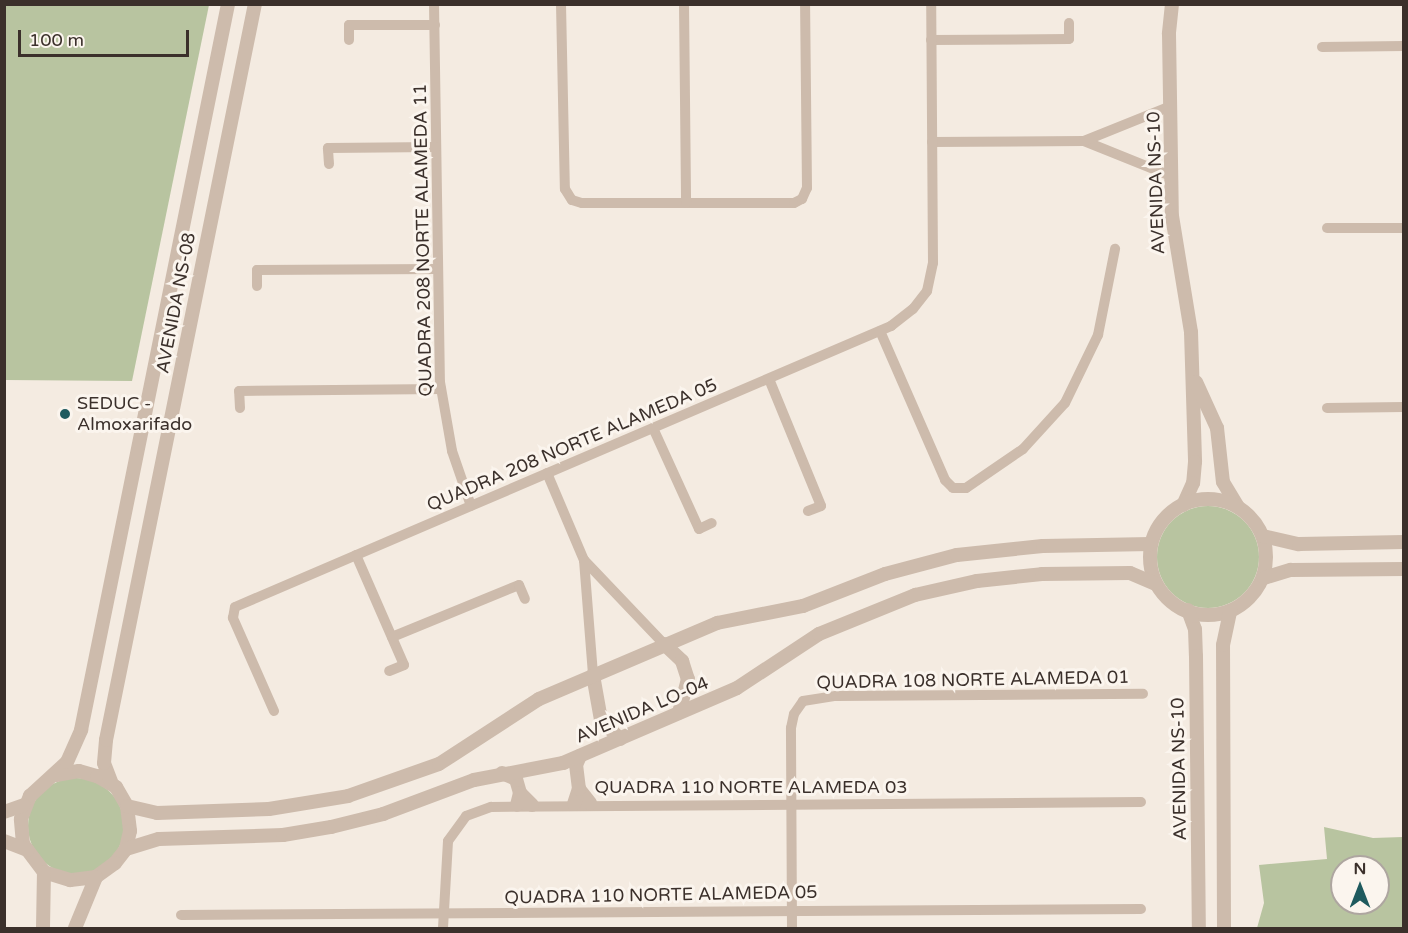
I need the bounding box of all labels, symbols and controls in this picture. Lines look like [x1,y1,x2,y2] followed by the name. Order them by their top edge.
[21,18,192,56] scale bar
[29,29,84,51] text: 100 m
[409,83,437,397] street label: QUADRA 208 NORTE ALAMEDA 11
[1143,111,1169,255] street label: AVENIDA NS-10
[152,231,200,375] street label: AVENIDA NS-08
[424,374,720,516] street label: QUADRA 208 NORTE ALAMEDA 05
[77,393,192,436] place label: SEDUC - Almoxarifado
[58,407,72,421] marker: SEDUC - Almoxarifado
[816,666,1130,694] street label: QUADRA 108 NORTE ALAMEDA 01
[572,672,712,748] street label: AVENIDA LO-04
[1167,697,1191,841] street label: AVENIDA NS-10
[594,776,908,798] street label: QUADRA 110 NORTE ALAMEDA 03
[1330,855,1390,915] north arrow
[1354,859,1366,879] text: N
[504,881,818,909] street label: QUADRA 110 NORTE ALAMEDA 05

